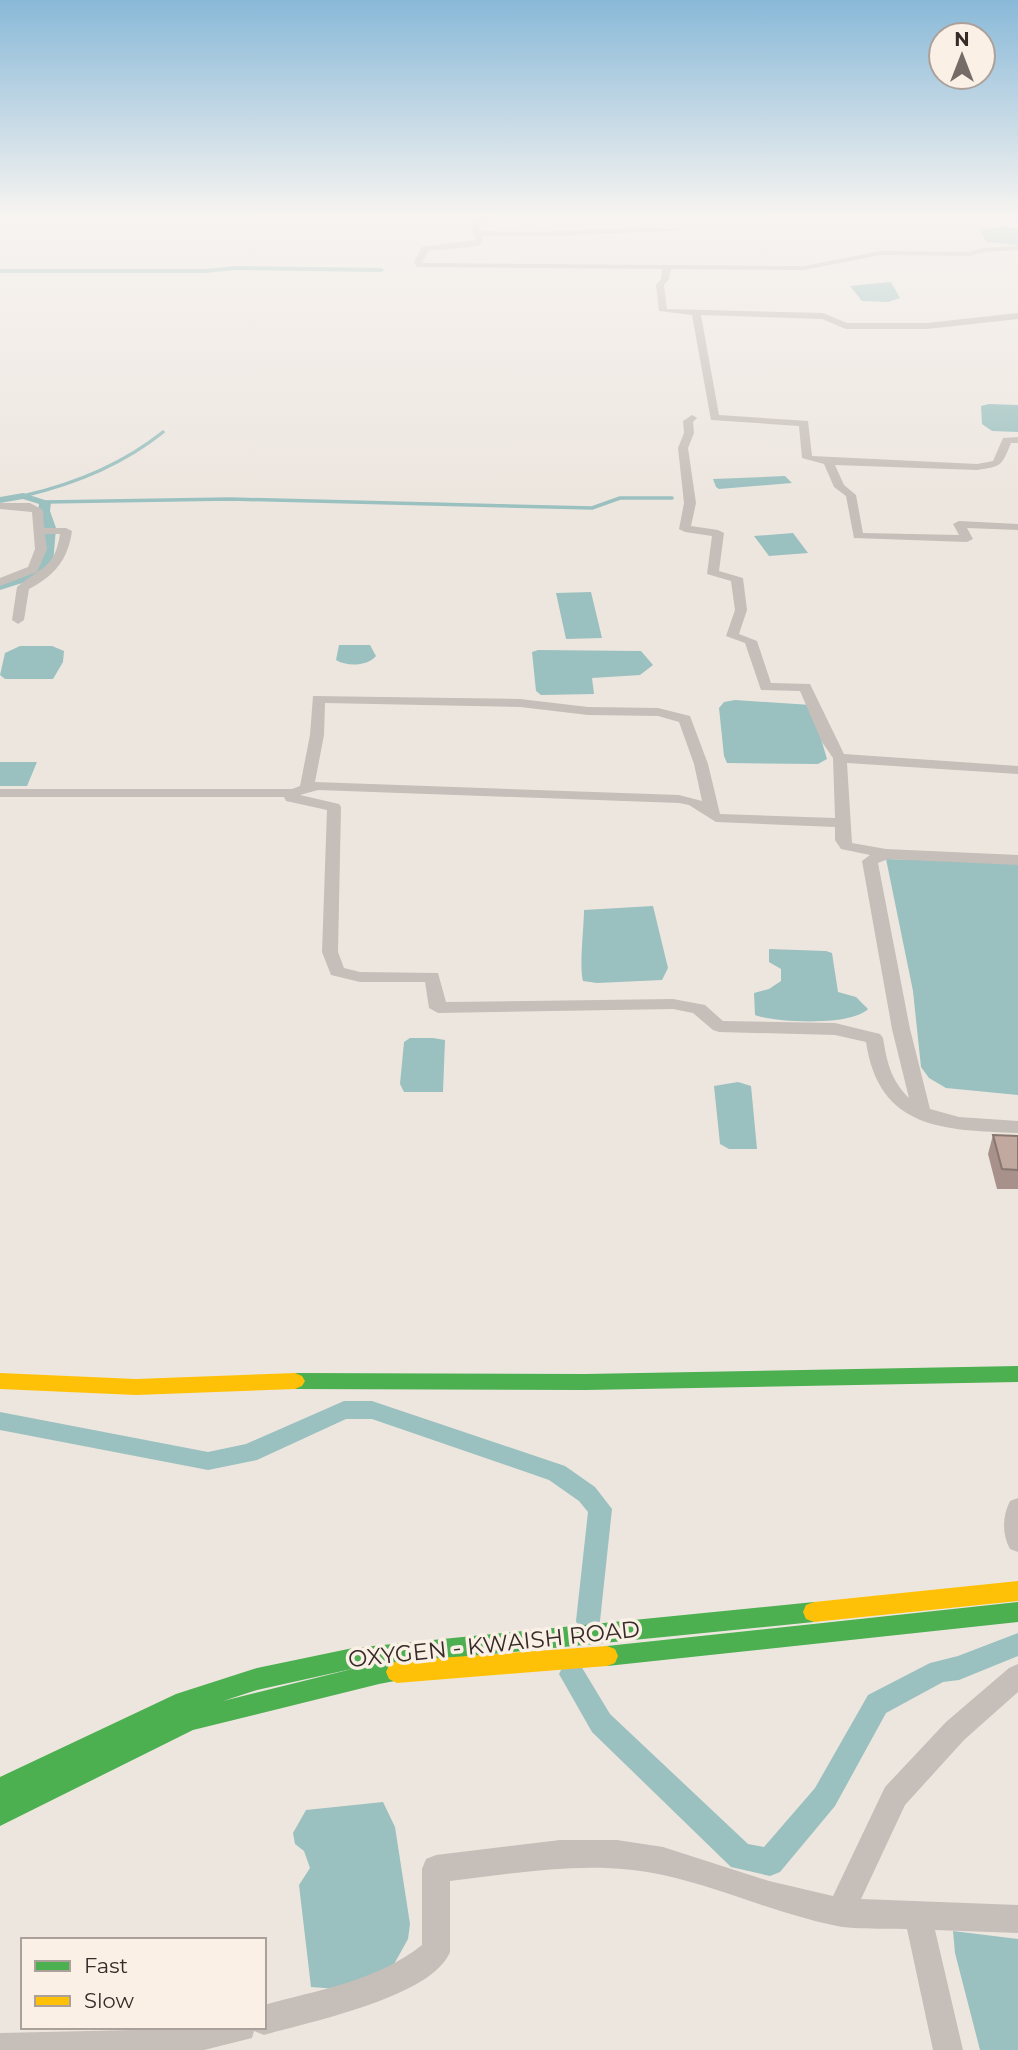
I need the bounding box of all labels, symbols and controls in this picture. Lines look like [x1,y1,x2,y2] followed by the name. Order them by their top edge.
[927,21,997,91] north arrow
[954,28,970,51] text: N
[347,1615,641,1673] street label: OXYGEN - KWAISH ROAD
[21,1938,266,2029] legend
[84,1953,128,1978] text: Fast
[84,1988,134,2013] text: Slow

